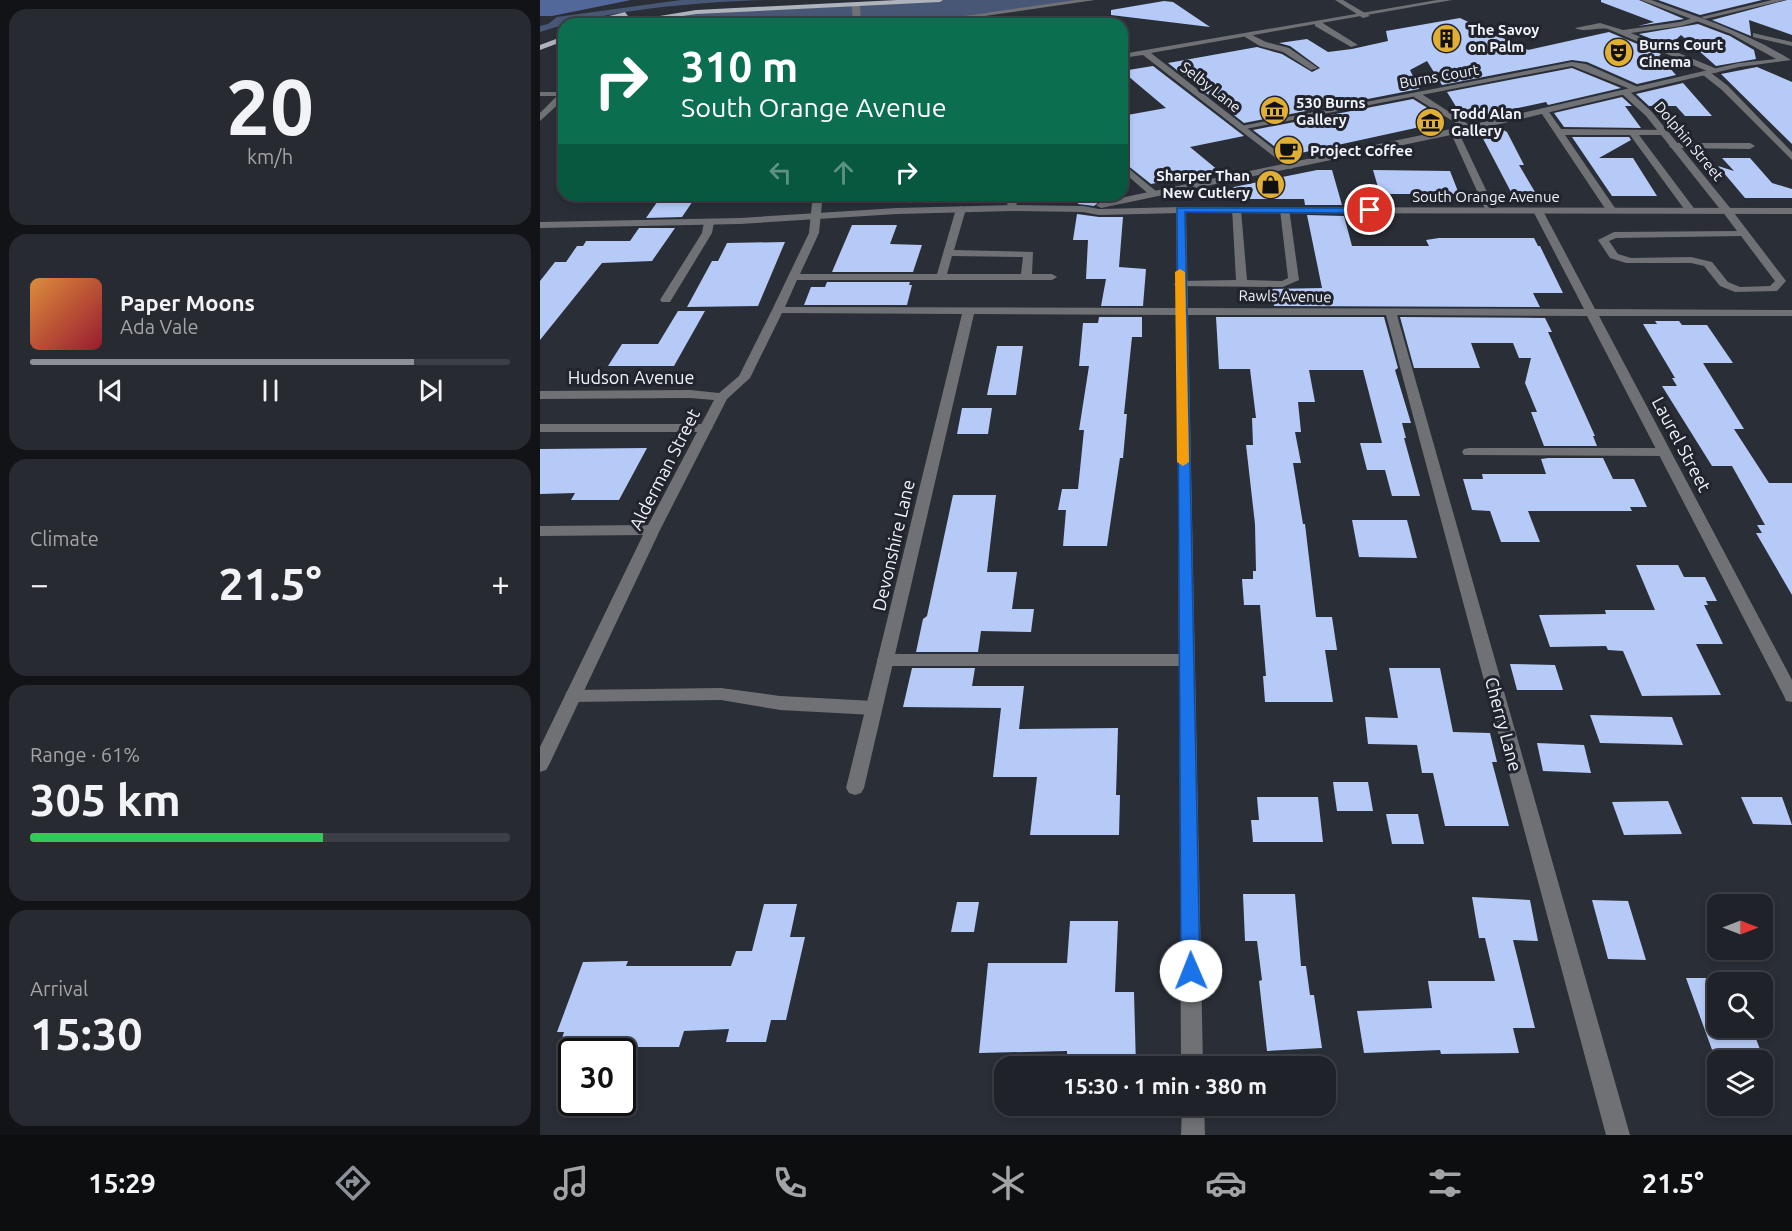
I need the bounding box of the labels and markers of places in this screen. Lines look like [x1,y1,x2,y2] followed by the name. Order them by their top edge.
[1468,21,1539,55] place label: The Savoy on Palm
[1431,22,1463,54] building icon: The Savoy on Palm
[1639,36,1724,70] place label: Burns Court Cinema
[1602,37,1634,69] theatre icon: Burns Court Cinema
[1296,94,1366,128] place label: 530 Burns Gallery
[1259,95,1291,127] museum icon: 530 Burns Gallery
[1451,105,1522,139] place label: Todd Alan Gallery
[1414,106,1446,138] museum icon: Todd Alan Gallery
[1273,134,1305,166] cafe icon: Project Coffee
[1310,142,1413,159] place label: Project Coffee
[1156,167,1250,201] place label: Sharper Than New Cutlery
[1255,168,1287,200] shop icon: Sharper Than New Cutlery
[1344,184,1395,235] pin

